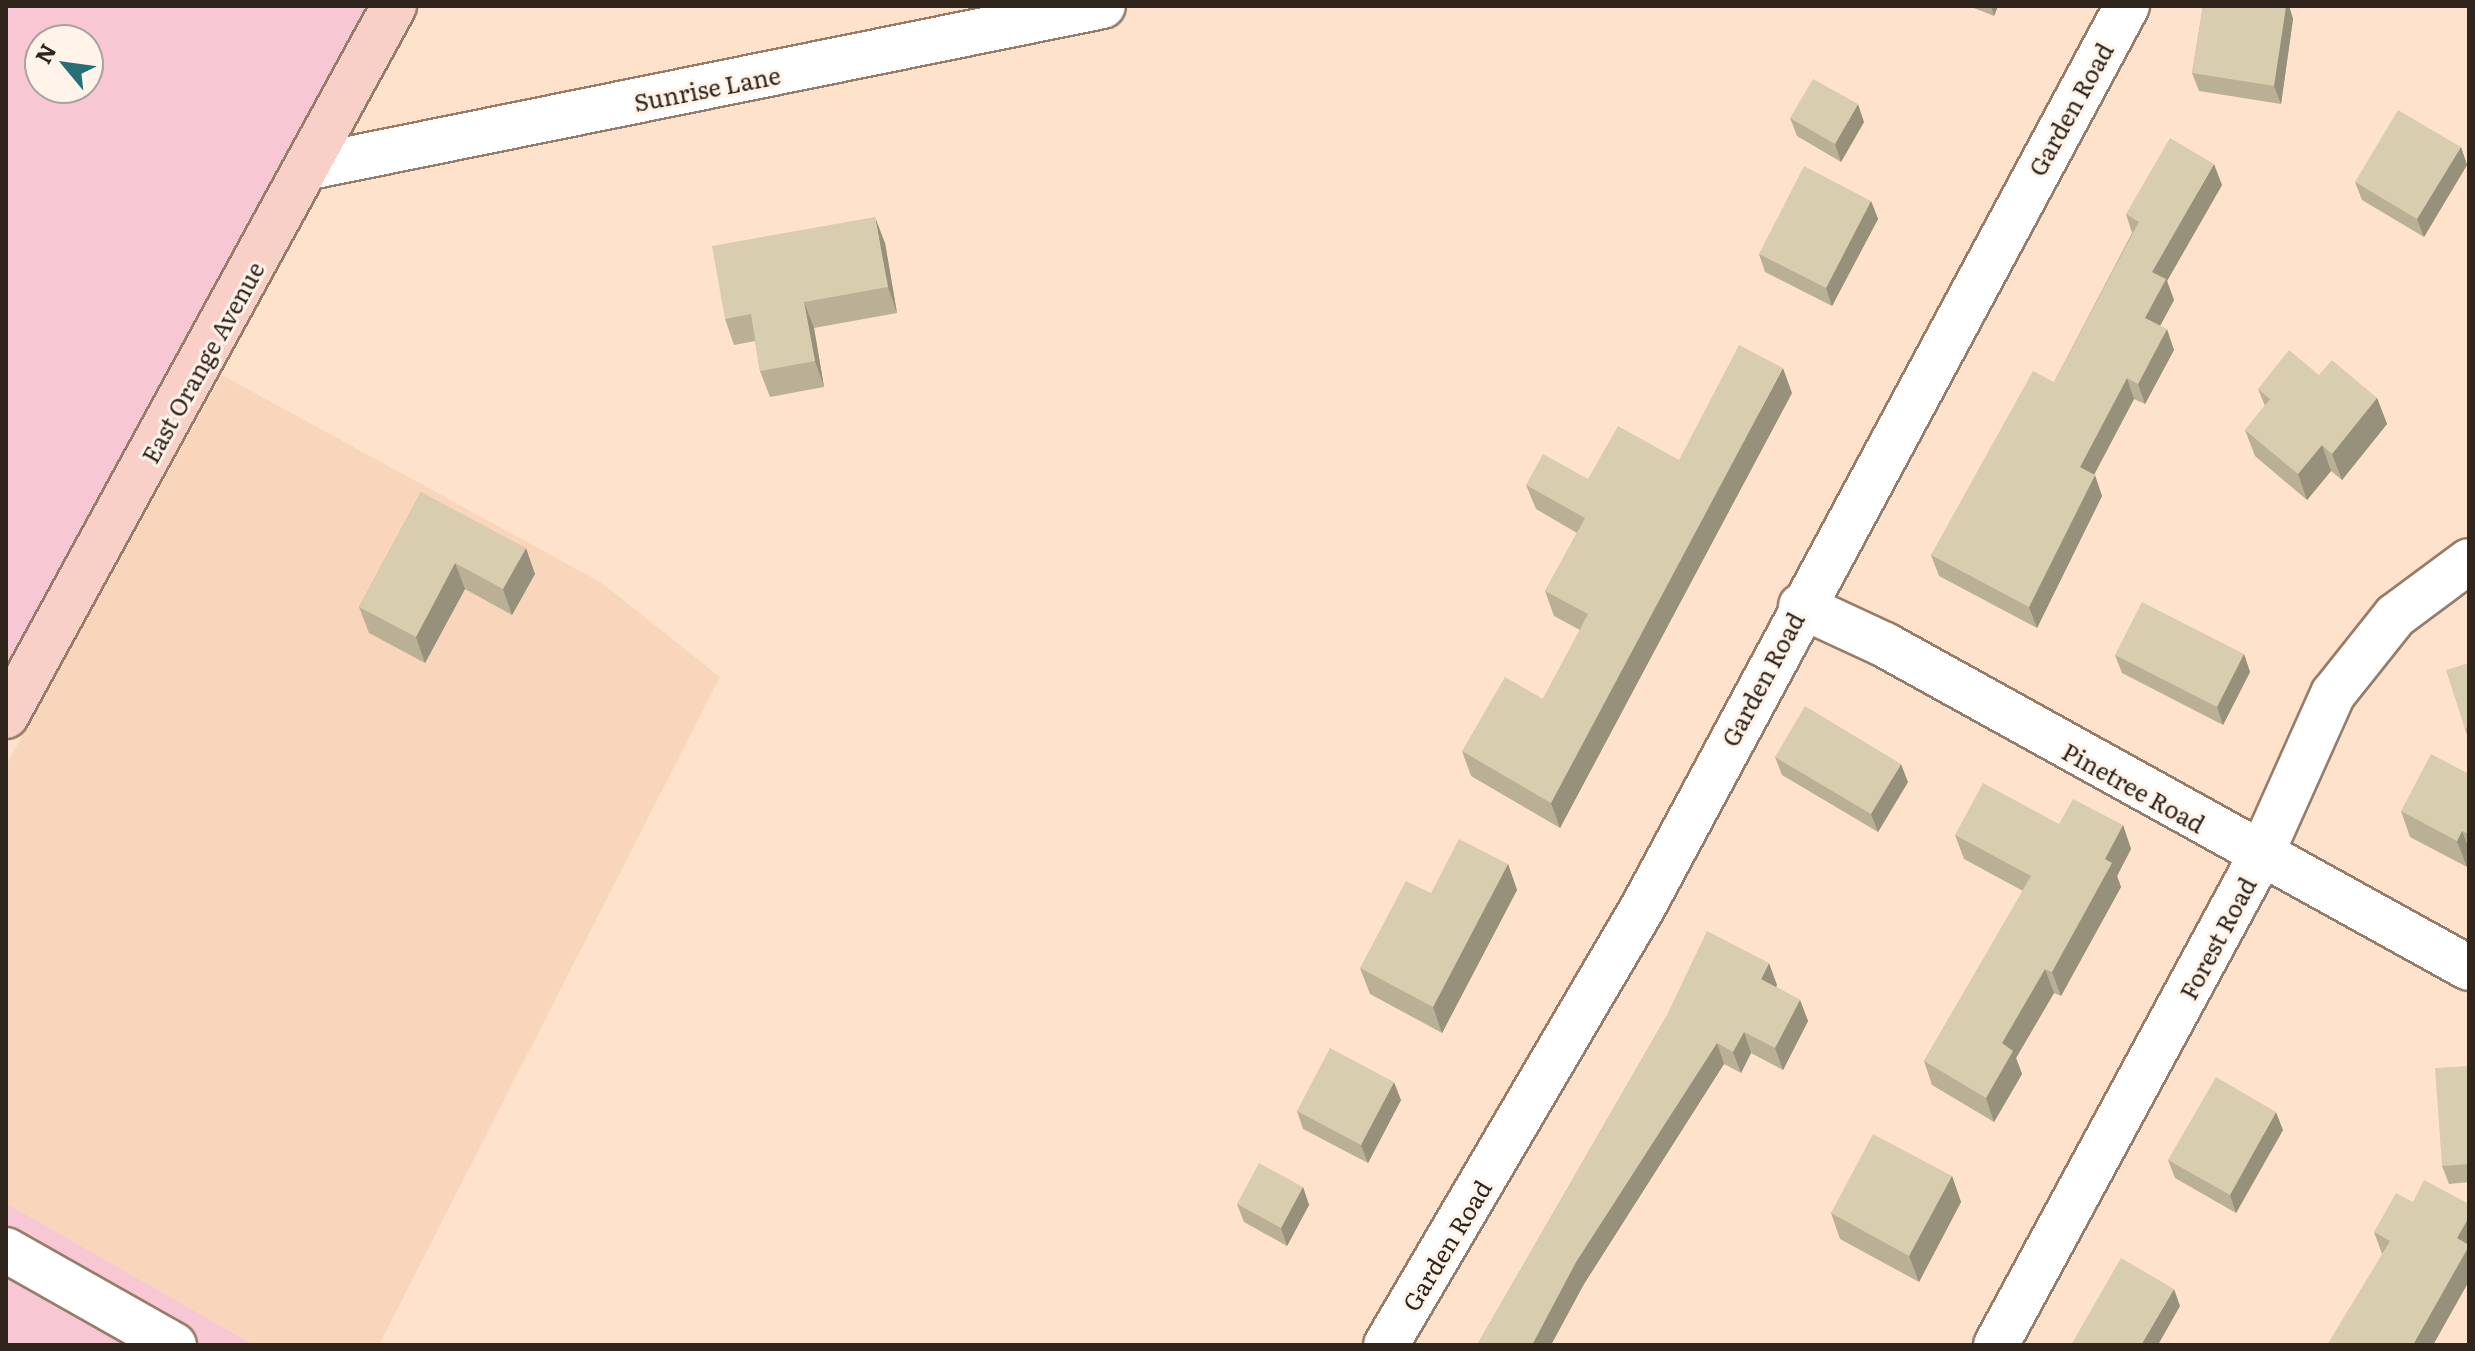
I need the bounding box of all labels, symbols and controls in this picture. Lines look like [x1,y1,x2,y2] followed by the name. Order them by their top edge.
[24,24,104,104] north arrow
[25,37,63,69] text: N
[2022,38,2118,180] street label: Garden Road
[631,60,783,116] street label: Sunrise Lane
[135,256,269,468] street label: East Orange Avenue
[1715,607,1809,751] street label: Garden Road
[2058,736,2210,838] street label: Pinetree Road
[2173,872,2261,1004] street label: Forest Road
[1396,1174,1496,1316] street label: Garden Road

